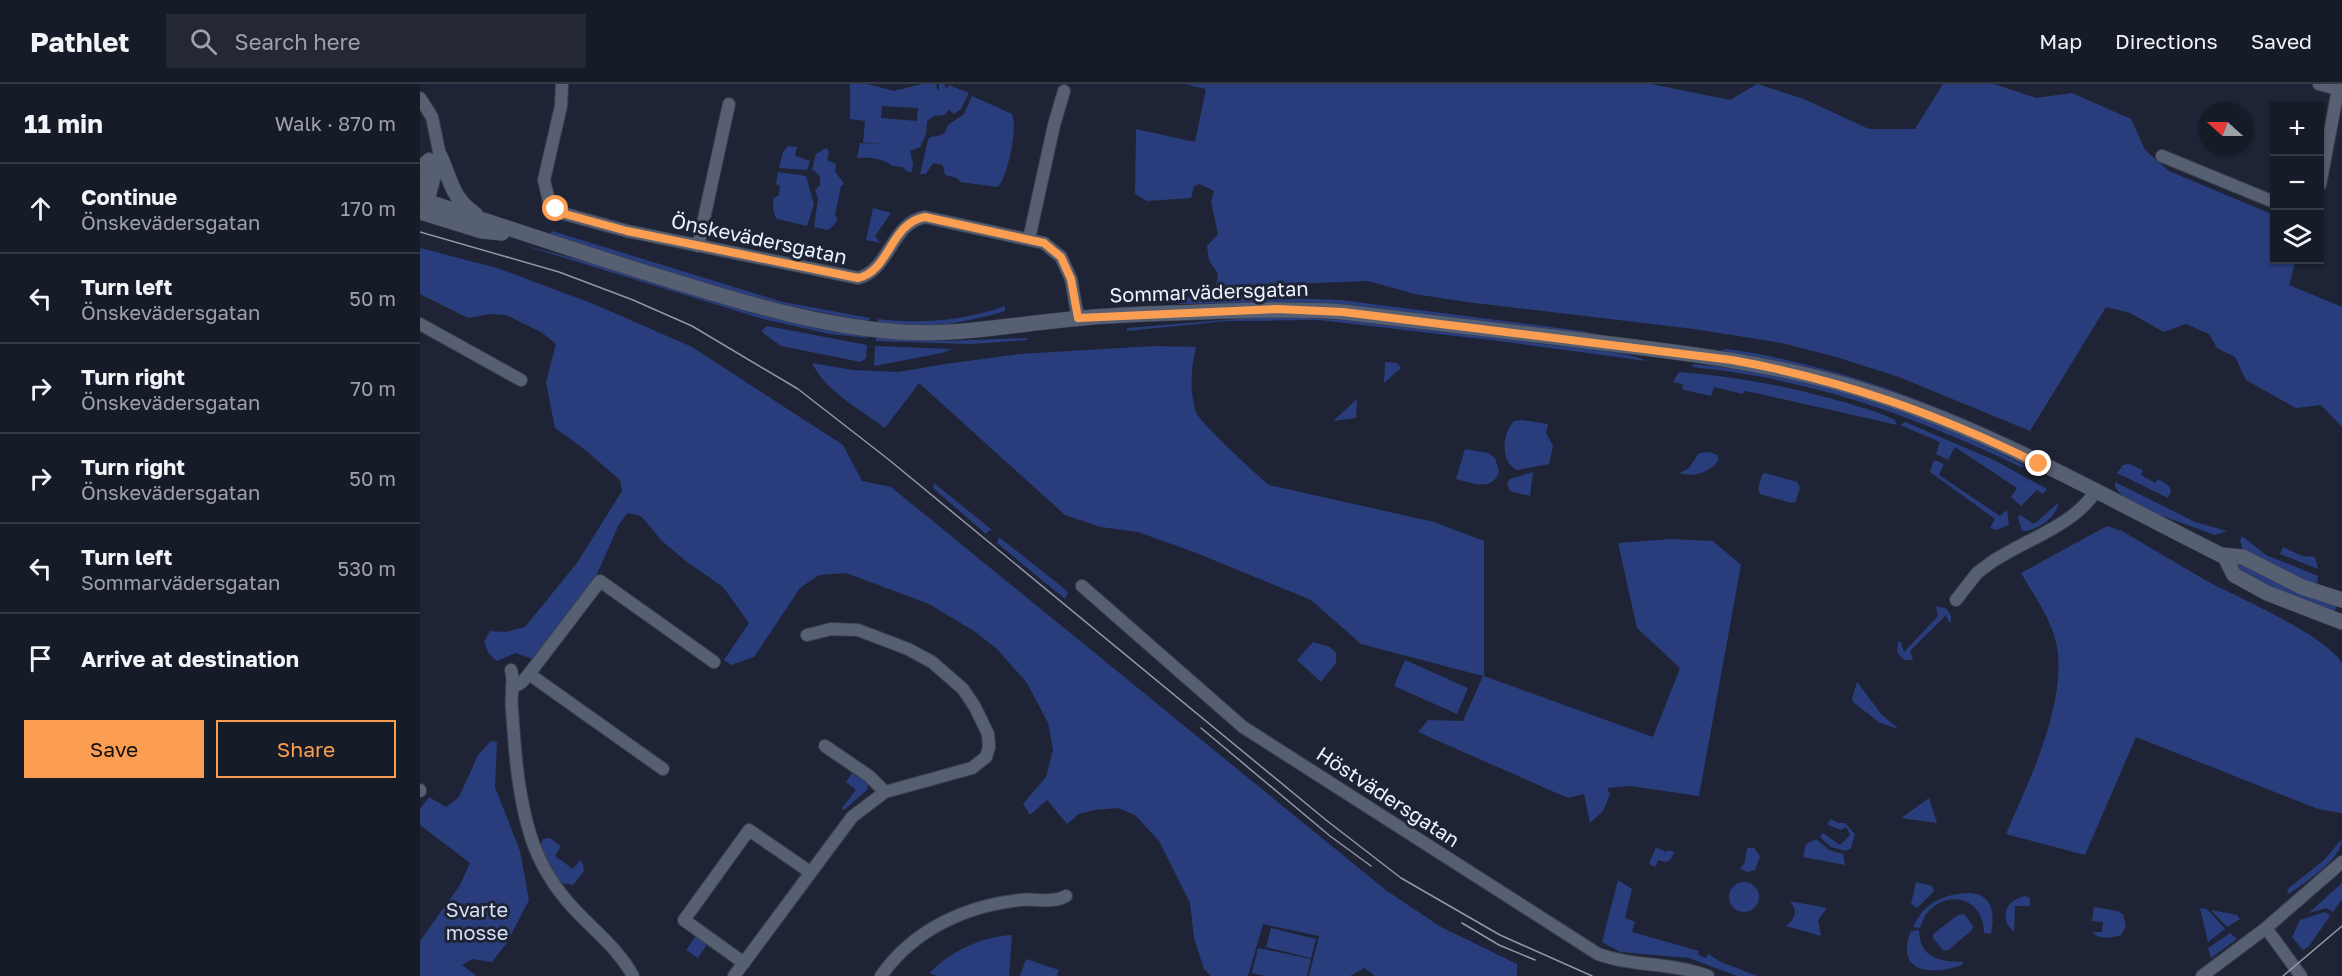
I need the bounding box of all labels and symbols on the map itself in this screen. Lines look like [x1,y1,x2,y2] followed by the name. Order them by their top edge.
[2198,102,2252,156] north arrow
[542,195,568,221] route start
[669,208,849,268] street label: Önskevädersgatan
[1109,276,1309,306] street label: Sommarvädersgatan
[2025,450,2051,476] route end
[1313,741,1465,851] street label: Höstvädersgatan
[446,897,508,944] park label: Svarte mosse

